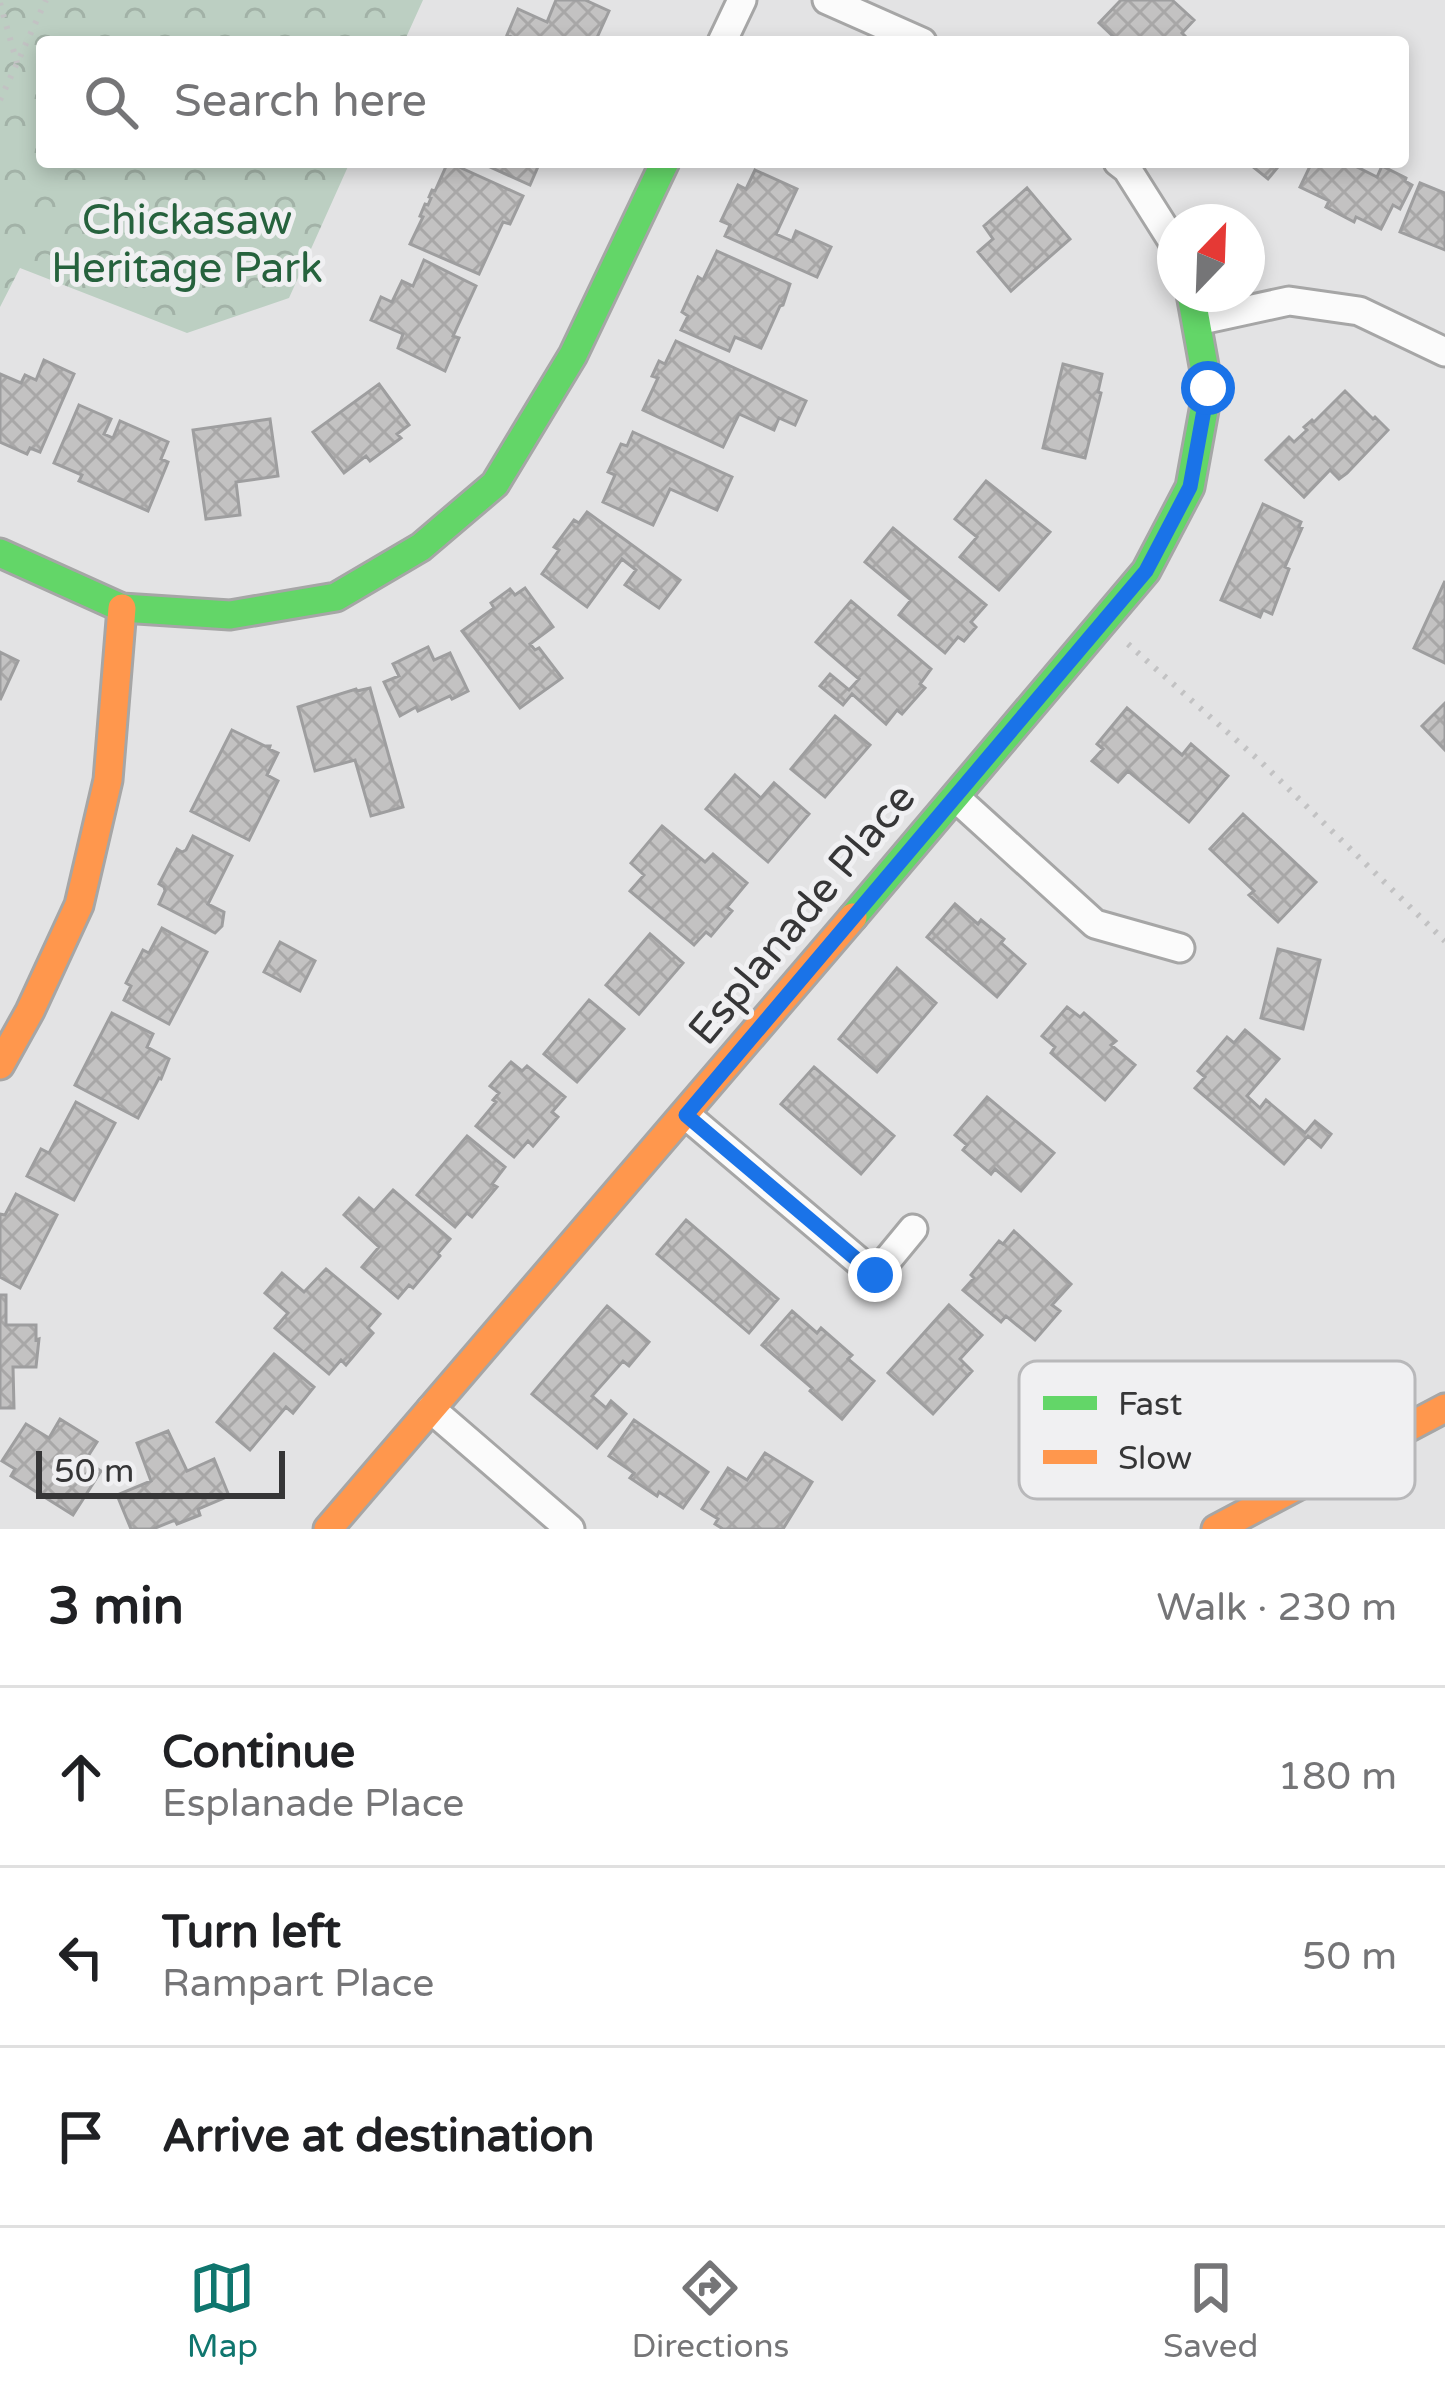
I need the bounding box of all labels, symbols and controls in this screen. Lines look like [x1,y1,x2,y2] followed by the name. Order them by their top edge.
[36,36,1409,168] search box
[78,69,144,135] icon: search
[174,75,427,129] text: Search here
[51,195,323,294] park label: Chickasaw Heritage Park
[1157,204,1265,312] north arrow
[1181,361,1235,415] route start
[678,773,926,1055] street label: Esplanade Place
[848,1248,902,1302] route end
[1019,1361,1415,1499] legend
[1118,1385,1182,1424] text: Fast
[1118,1439,1192,1478] text: Slow
[36,1445,285,1498] scale bar
[54,1452,134,1491] text: 50 m
[48,1576,184,1638] text: 3 min
[1156,1584,1397,1631] text: Walk · 230 m
[162,1726,355,1780] text: Continue
[48,1744,114,1810] icon: ahead
[1278,1753,1397,1800] text: 180 m
[162,1780,464,1827] text: Esplanade Place
[162,1906,341,1960] text: Turn left
[48,1924,114,1990] icon: left
[1302,1933,1397,1980] text: 50 m
[162,1960,434,2007] text: Rampart Place
[48,2104,114,2170] icon: arrive
[162,2110,594,2164] text: Arrive at destination
[187,2255,258,2366] tab: Map
[632,2255,789,2366] tab: Directions
[1163,2255,1258,2366] tab: Saved

